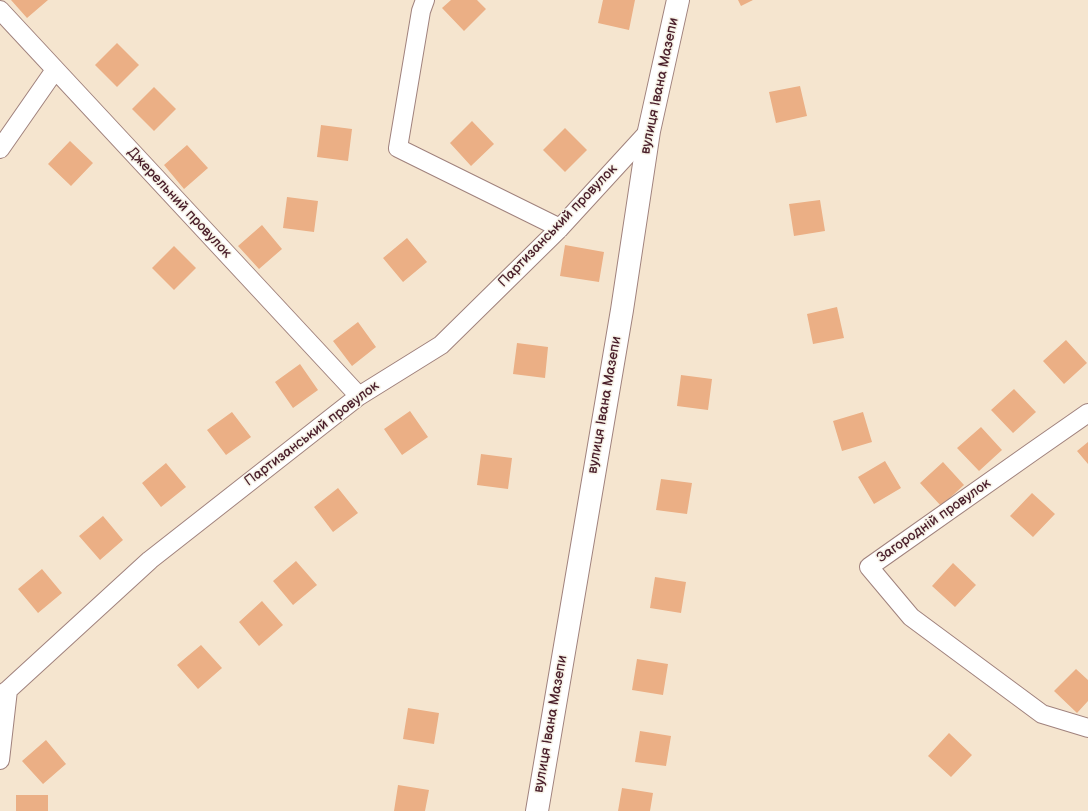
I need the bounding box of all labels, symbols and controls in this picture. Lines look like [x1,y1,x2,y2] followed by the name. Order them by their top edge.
[637,16,683,156] street label: вулиця Івана Мазепи
[123,144,235,262] street label: Джерельний провулок
[495,161,621,291] street label: Партизанський провулок
[585,335,625,475] street label: вулиця Івана Мазепи
[241,378,383,490] street label: Партизанський провулок
[874,475,994,567] street label: Загородній провулок
[531,654,571,794] street label: вулиця Івана Мазепи

